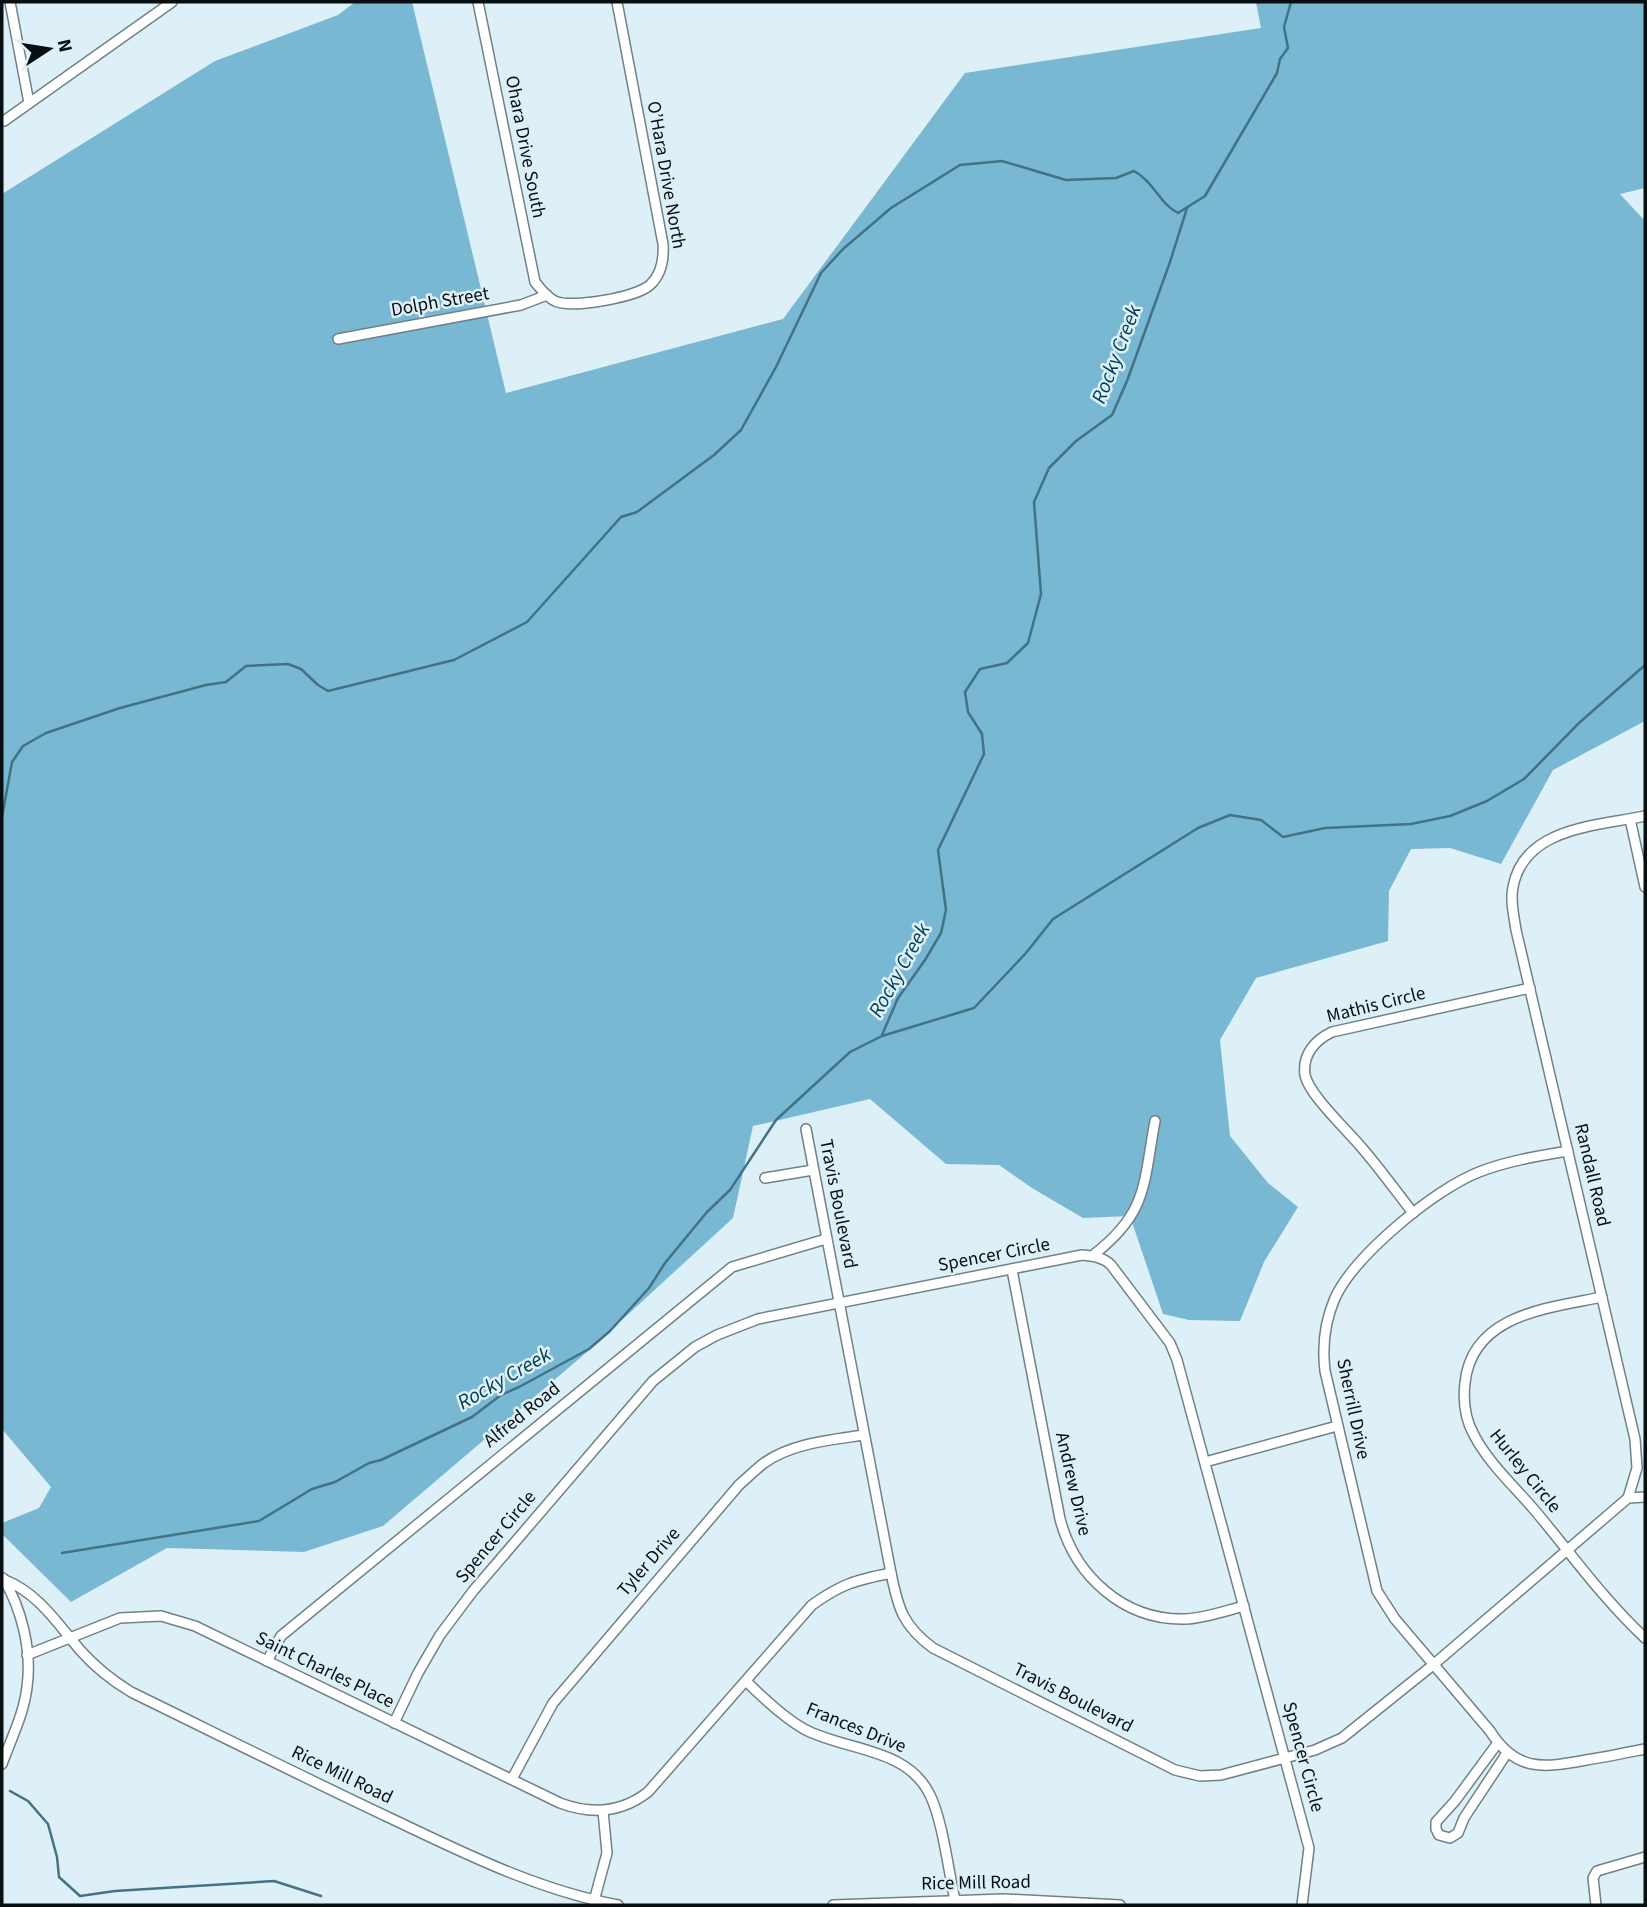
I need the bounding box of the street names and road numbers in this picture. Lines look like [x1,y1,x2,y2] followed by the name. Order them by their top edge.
[498,73,552,221] street label: Ohara Drive South
[640,99,692,251] street label: O’Hara Drive North
[389,280,492,324] street label: Dolph Street
[1324,980,1428,1030] street label: Mathis Circle
[1567,1121,1617,1229] street label: Randall Road
[812,1137,864,1271] street label: Travis Boulevard
[936,1231,1052,1279] street label: Spencer Circle
[1329,1356,1377,1462] street label: Sherrill Drive
[478,1376,566,1454] street label: Alfred Road
[1483,1423,1567,1519] street label: Hurley Circle
[1048,1429,1098,1539] street label: Andrew Drive
[449,1485,543,1589] street label: Spencer Circle
[611,1521,687,1603] street label: Tyler Drive
[251,1625,399,1715] street label: Saint Charles Place
[1008,1656,1138,1740] street label: Travis Boulevard
[802,1696,910,1760] street label: Frances Drive
[1275,1699,1331,1815] street label: Spencer Circle
[287,1739,397,1811] street label: Rice Mill Road
[921,1869,1031,1897] street label: Rice Mill Road

